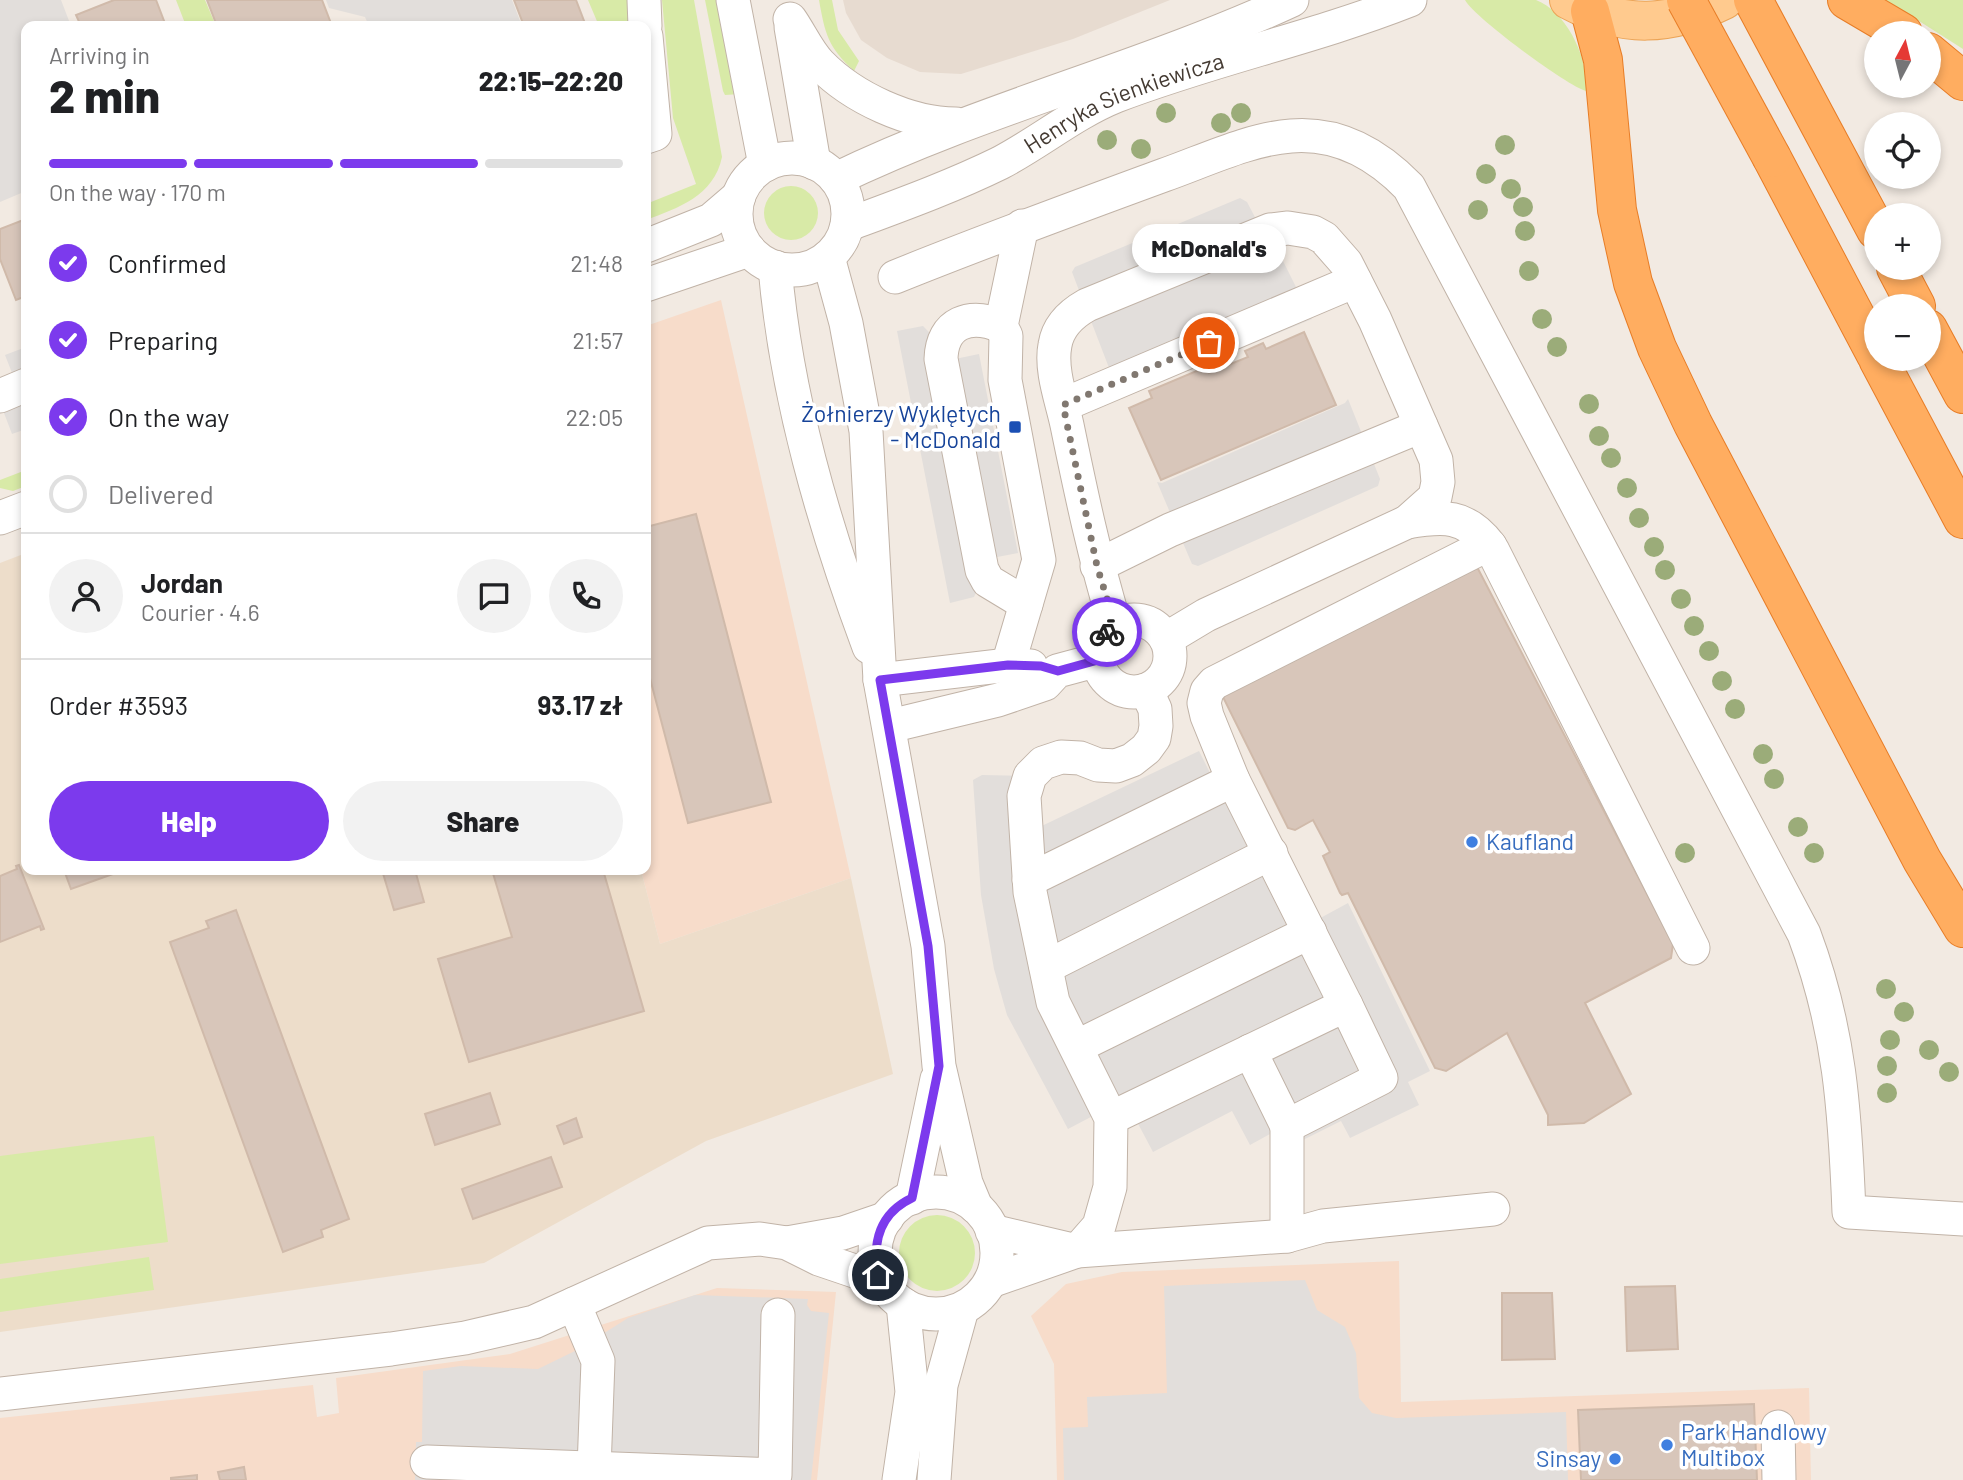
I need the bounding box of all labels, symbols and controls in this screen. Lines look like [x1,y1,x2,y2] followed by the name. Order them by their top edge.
[1864,21,1941,98] north arrow
[1864,21,1941,371] map controls
[49,41,150,69] text: Arriving in
[1018,46,1227,159] street label: Henryka Sienkiewicza
[479,65,623,96] text: 22:15–22:20
[49,67,160,122] text: 2 min
[1864,112,1941,189] button: locate
[49,178,226,206] text: On the way · 170 m
[1864,203,1941,280] button: +
[1132,224,1286,273] callout: McDonald's
[1151,234,1267,262] text: McDonald's
[49,244,87,282] icon: check
[108,247,227,278] text: Confirmed
[570,249,623,277] text: 21:48
[1864,294,1941,371] button: −
[1179,313,1239,373] pin
[49,321,87,359] icon: check
[108,324,218,355] text: Preparing
[1190,324,1228,362] icon: bag
[572,326,623,354] text: 21:57
[49,398,87,436] icon: check
[801,399,1001,453] place label: Żołnierzy Wyklętych - McDonald
[108,401,229,432] text: On the way
[566,403,623,431] text: 22:05
[1007,419,1023,435] marker: Żołnierzy Wyklętych - McDonald
[108,478,214,509] text: Delivered
[49,559,123,633] button: person
[457,559,531,633] button: chat
[549,559,623,633] button: phone
[141,567,223,598] text: Jordan
[1072,597,1142,667] courier
[141,598,260,626] text: Courier · 4.6
[1088,613,1126,651] icon: bike
[49,689,188,720] text: Order #3593
[538,689,623,720] text: 93.17 zł
[49,781,329,861] button: Help
[343,781,623,861] button: Share
[1486,827,1574,855] place label: Kaufland
[1464,834,1480,850] marker: Kaufland
[848,1245,908,1305] pin
[859,1256,897,1294] icon: home
[1681,1417,1827,1471] place label: Park Handlowy Multibox
[1659,1437,1675,1453] marker: Park Handlowy Multibox
[1536,1444,1601,1472] place label: Sinsay
[1607,1451,1623,1467] marker: Sinsay

